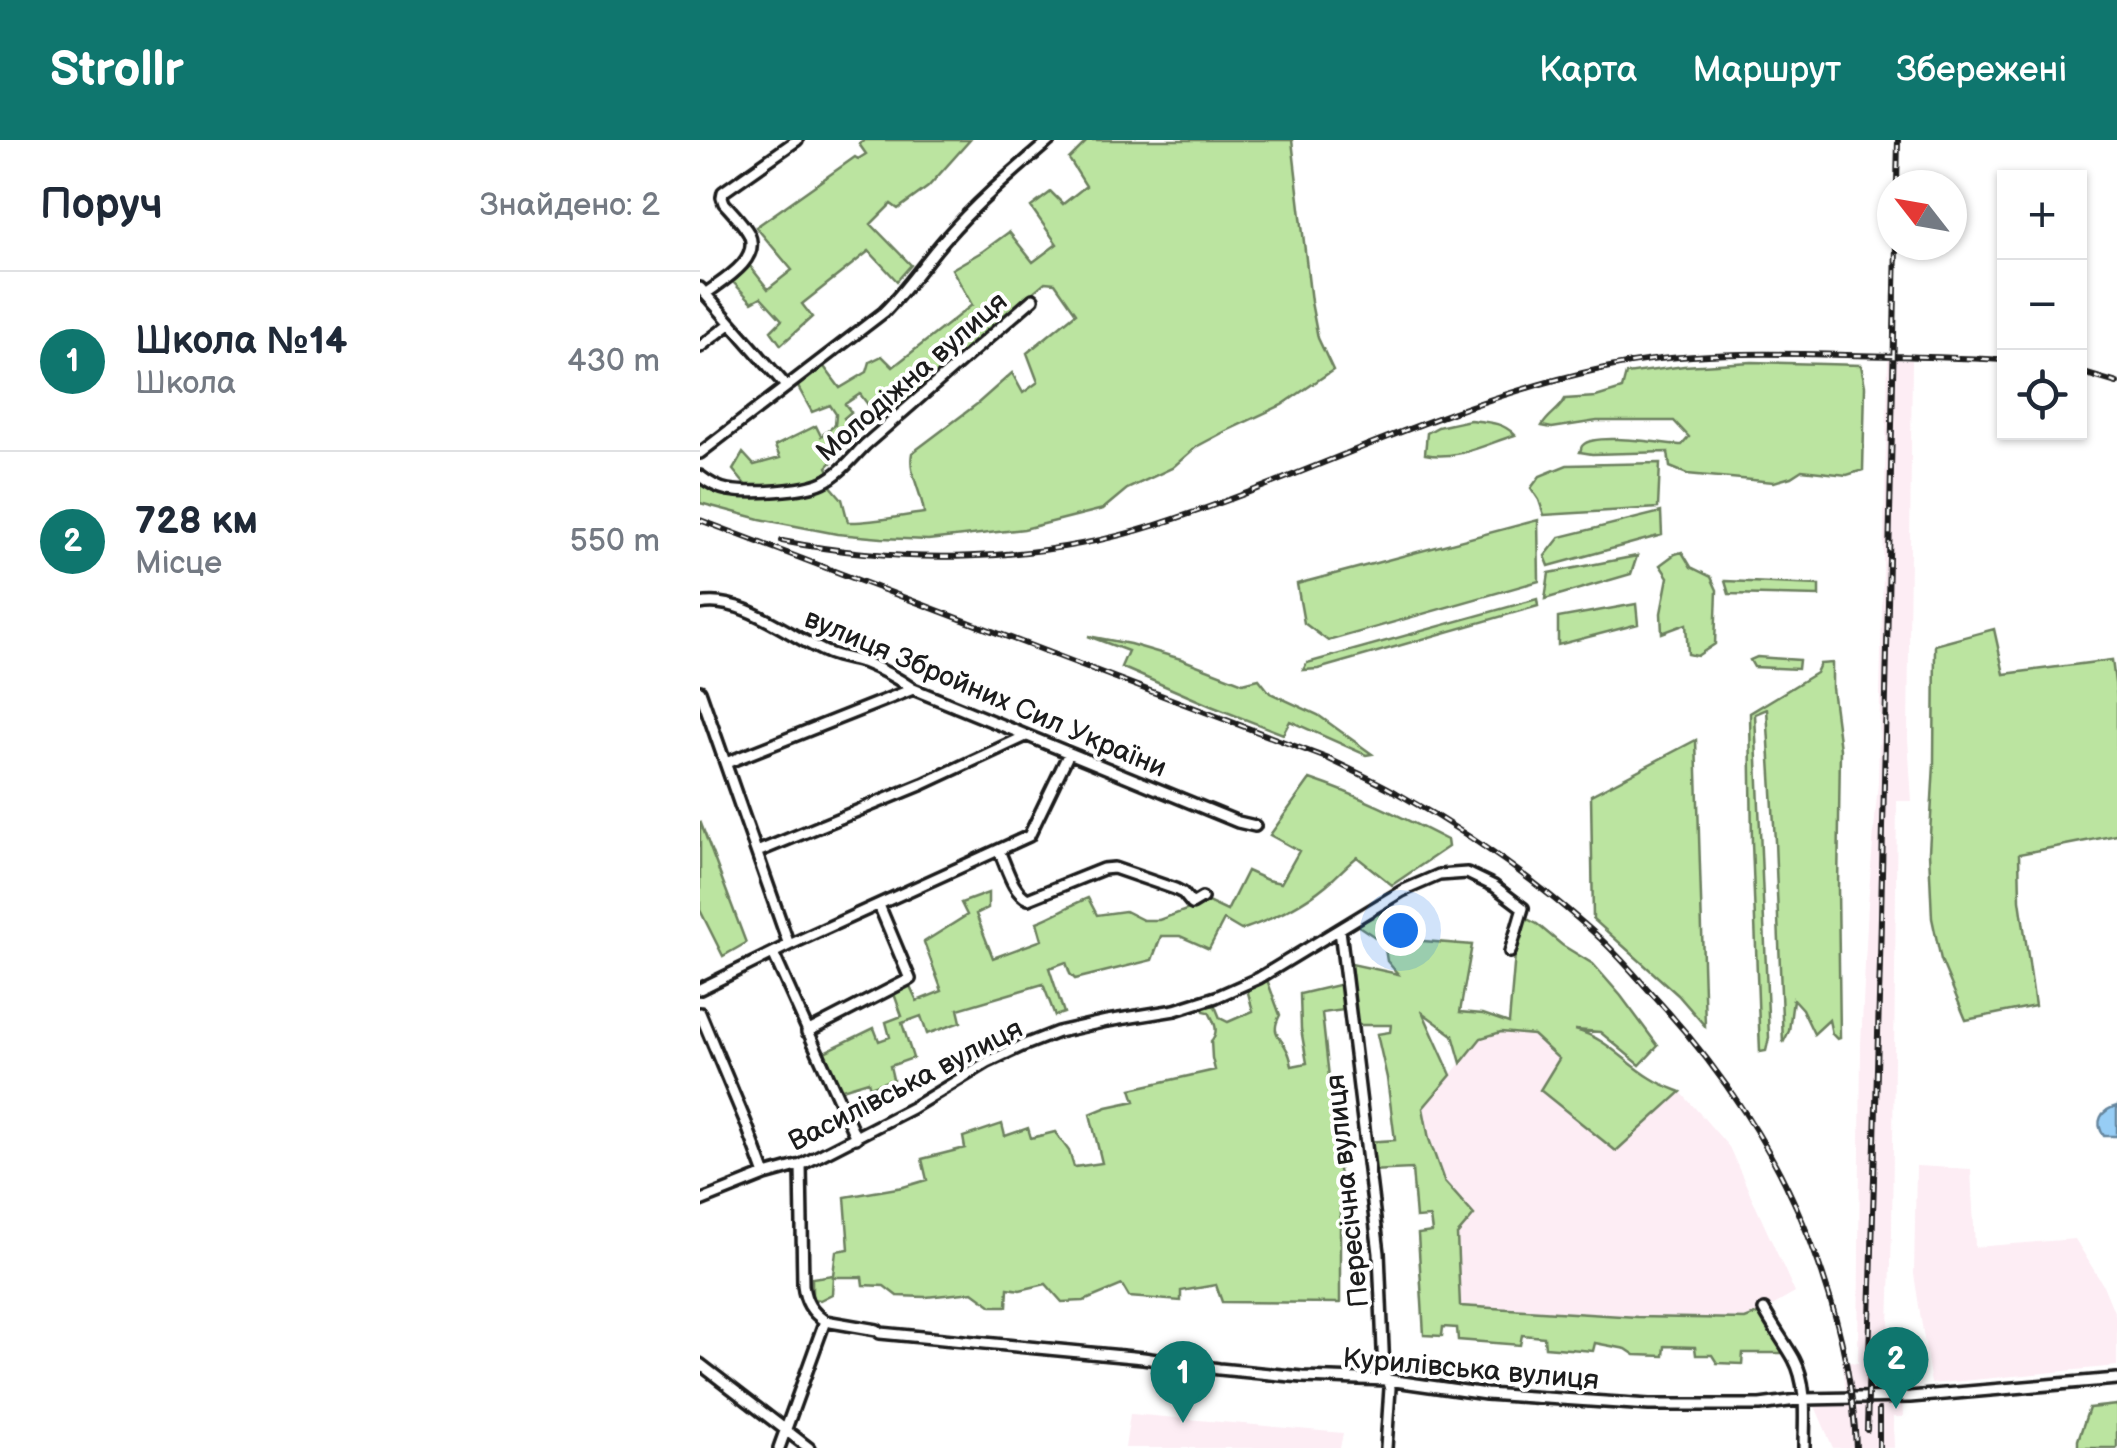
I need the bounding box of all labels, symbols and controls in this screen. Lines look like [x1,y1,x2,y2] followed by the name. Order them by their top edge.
[50,42,184,99] text: Strollr
[1539,49,1637,92] text: Карта
[1692,49,1841,92] text: Маршрут
[1896,49,2067,92] text: Збережені
[1877,170,1967,260] north arrow
[1997,170,2087,440] map controls
[1997,170,2087,260] button: +
[40,180,163,231] text: Поруч
[480,186,660,225] text: Знайдено: 2
[1997,260,2087,350] button: −
[810,285,1014,469] street label: Молодіжна вулиця
[135,319,347,364] text: Школа №14
[66,342,79,381] text: 1
[567,342,660,381] text: 430 m
[1997,350,2087,440] button: locate
[135,364,236,403] text: Школа
[135,499,258,544] text: 728 км
[63,522,82,561] text: 2
[569,522,660,561] text: 550 m
[135,544,222,583] text: Місце
[799,602,1171,785] street label: вулиця Збройних Сил України
[1375,905,1426,956] your location
[783,1012,1028,1159] street label: Василівська вулиця
[1319,1073,1376,1309] street label: Пересічна вулиця
[1864,1326,1928,1409] pin: 2
[1150,1340,1216,1423] pin: 1
[1341,1342,1600,1397] street label: Курилівська вулиця

